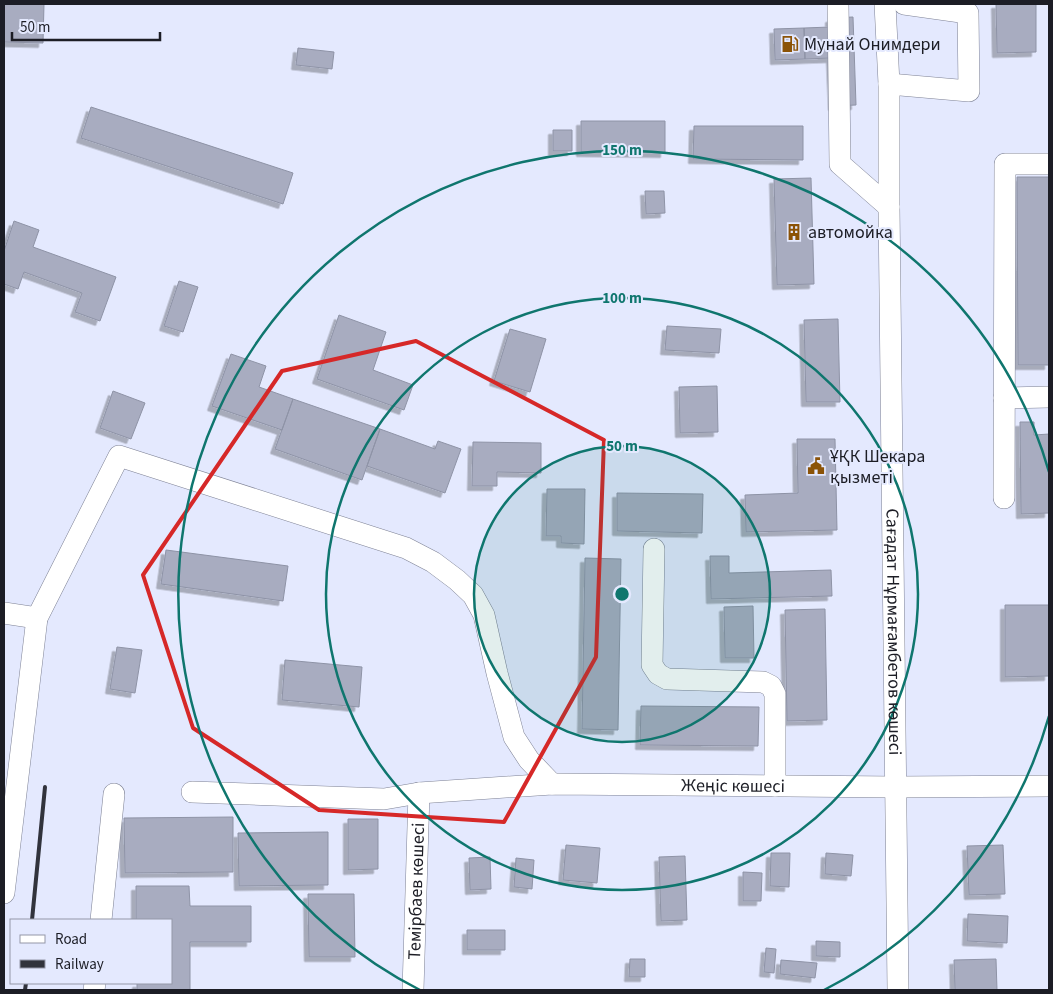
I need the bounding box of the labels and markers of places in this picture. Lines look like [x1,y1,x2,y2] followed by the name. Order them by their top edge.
[804,32,941,57] place label: Мунай Онимдери
[780,34,800,54] fuel station icon: Мунай Онимдери
[808,220,893,245] place label: автомойка
[784,222,804,242] building icon: автомойка
[829,444,925,490] place label: ҰҚК Шекара қызметі
[806,456,826,476] public building icon: ҰҚК Шекара қызметі
[613,585,631,603] centre of rings

